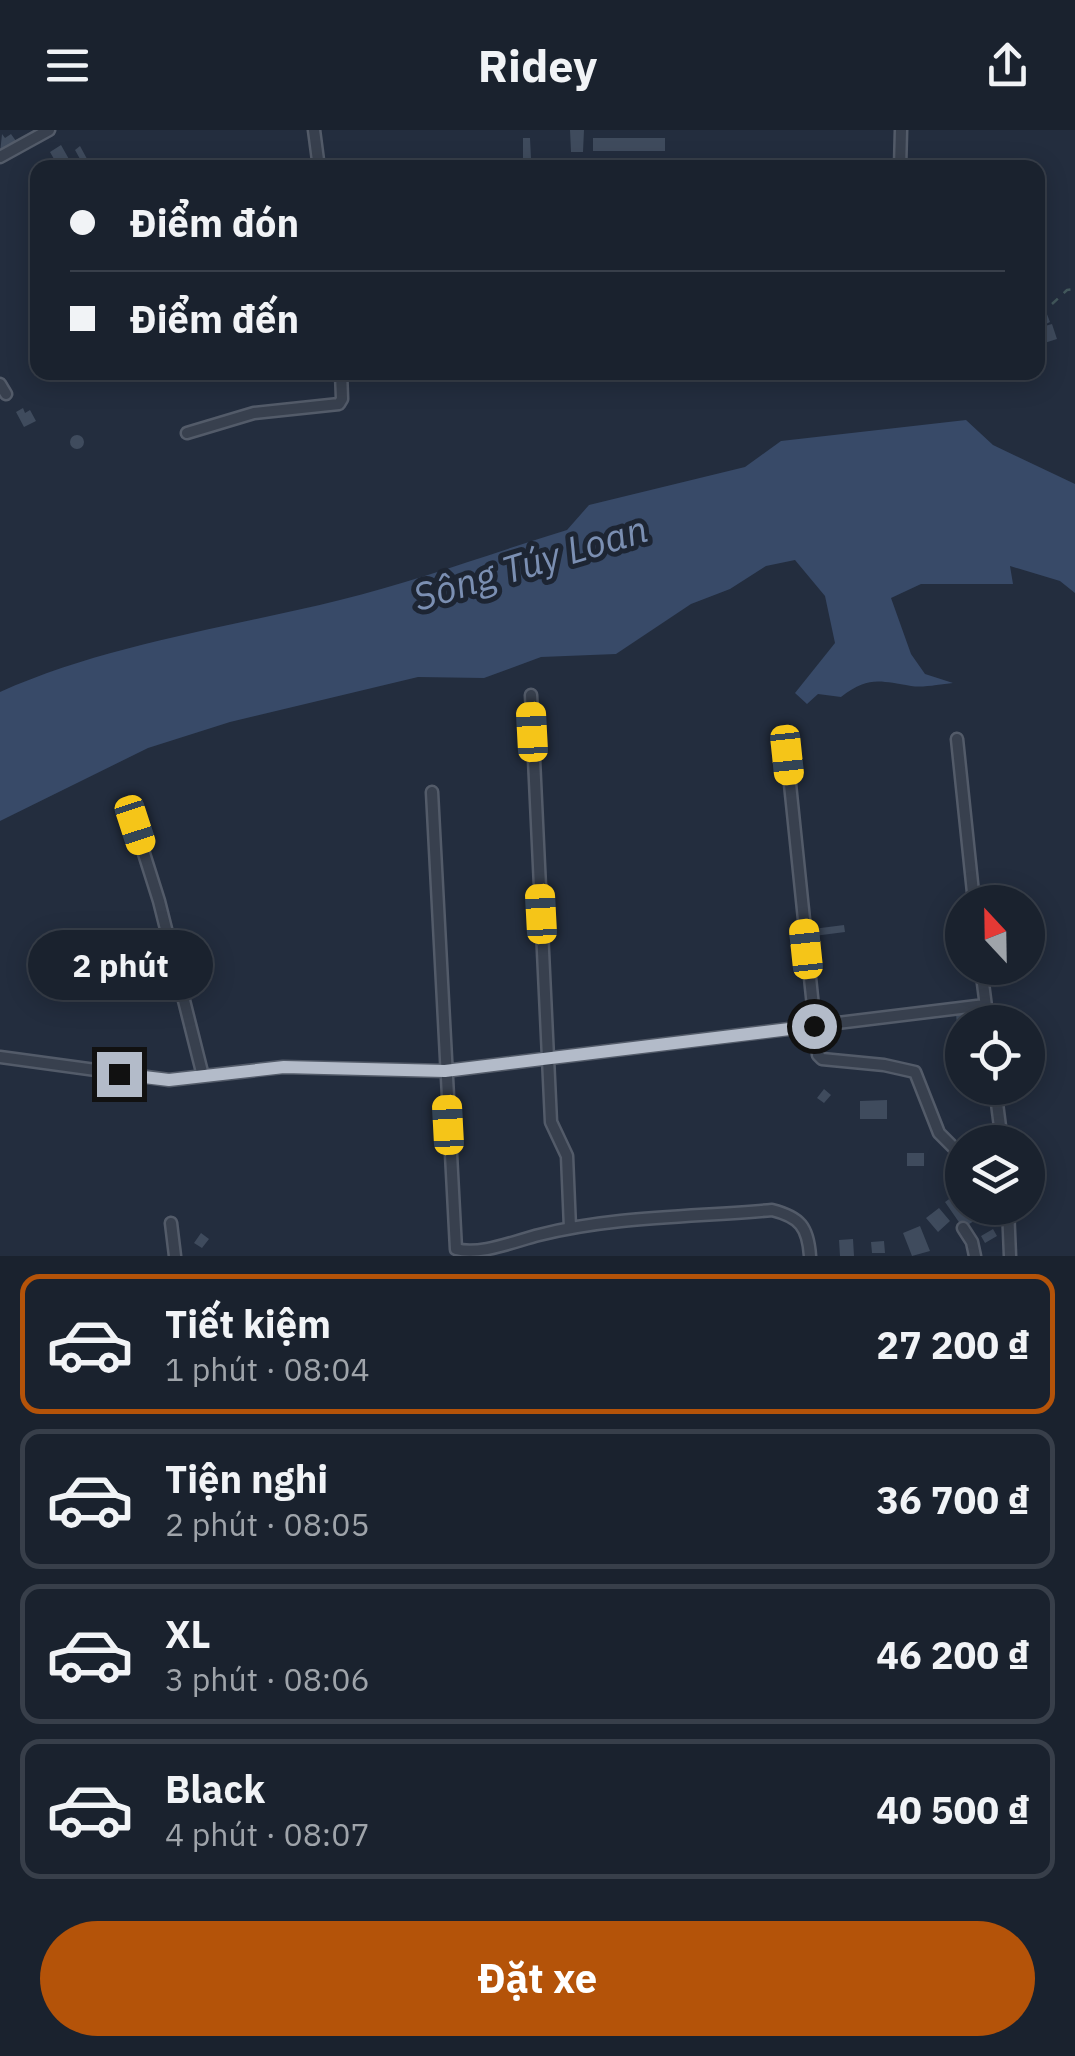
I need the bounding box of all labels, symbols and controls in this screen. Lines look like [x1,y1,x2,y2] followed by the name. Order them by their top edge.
[478,36,597,94] text: Ridey
[40,38,95,93] icon: menu
[980,38,1035,93] icon: share
[130,198,299,247] text: Điểm đón
[130,294,299,343] text: Điểm đến
[407,503,653,621] water label: Sông Túy Loan
[515,701,549,763] car
[769,724,805,786] car
[111,792,159,858] car
[524,883,558,945] car
[945,885,1045,985] north arrow
[945,885,1045,1225] map controls
[788,918,824,980] car
[27,929,212,999] callout: 2 phút
[72,944,169,986] text: 2 phút
[792,1004,837,1049] route start
[945,1005,1045,1105] button: locate
[97,1052,142,1097] route end
[431,1094,465,1156] car
[945,1125,1045,1225] button: layers
[45,1299,135,1389] icon: car
[165,1299,331,1348] text: Tiết kiệm
[876,1320,1030,1369] text: 27 200 ₫
[165,1348,370,1390] text: 1 phút · 08:04
[45,1454,135,1544] icon: car
[165,1454,328,1503] text: Tiện nghi
[876,1475,1030,1524] text: 36 700 ₫
[165,1503,370,1545] text: 2 phút · 08:05
[45,1609,135,1699] icon: car
[165,1609,211,1658] text: XL
[876,1630,1030,1679] text: 46 200 ₫
[165,1658,370,1700] text: 3 phút · 08:06
[45,1764,135,1854] icon: car
[165,1764,265,1813] text: Black
[876,1785,1030,1834] text: 40 500 ₫
[165,1813,370,1855] text: 4 phút · 08:07
[40,1921,1035,2036] button: Đặt xe

